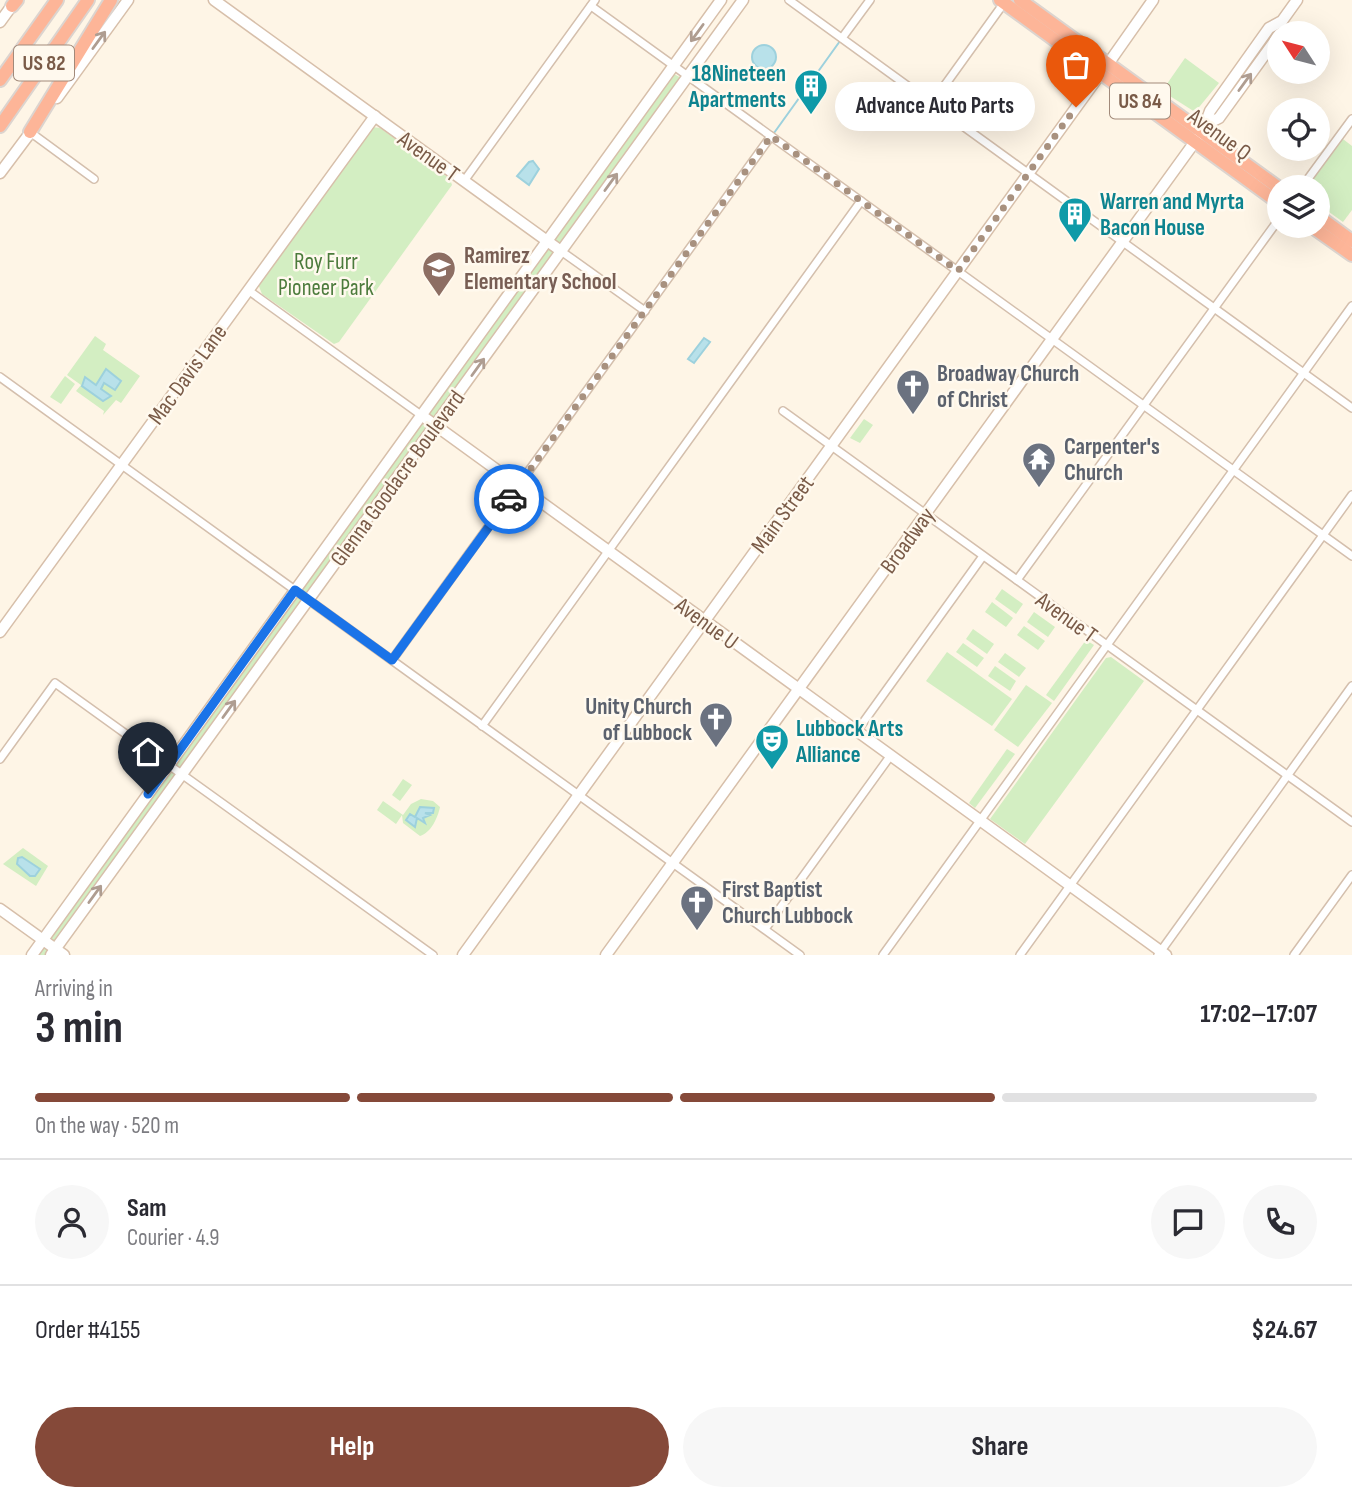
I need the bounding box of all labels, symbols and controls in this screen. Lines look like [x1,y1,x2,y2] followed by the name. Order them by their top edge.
[1267,21,1330,84] north arrow
[1267,21,1330,238] map controls
[690,23,704,42] one-way arrow
[92,31,106,50] one-way arrow
[1046,35,1106,107] pin
[14,46,74,80] road number: US 82
[1057,46,1095,84] icon: bag
[688,60,786,114] place label: 18Nineteen Apartments
[792,67,830,116] building icon: 18Nineteen Apartments
[1238,73,1252,92] one-way arrow
[834,82,1034,132] callout: Advance Auto Parts
[1110,84,1170,119] road number: US 84
[856,92,1014,120] text: Advance Auto Parts
[1267,98,1330,161] button: locate
[1182,102,1256,167] street label: Avenue Q
[391,125,465,188] street label: Avenue T
[604,173,618,192] one-way arrow
[1267,175,1330,238] button: layers
[1100,188,1244,242] place label: Warren and Myrta Bacon House
[1056,195,1094,244] building icon: Warren and Myrta Bacon House
[464,242,616,296] place label: Ramirez Elementary School
[278,248,374,302] park label: Roy Furr Pioneer Park
[420,249,458,298] school or university icon: Ramirez Elementary School
[142,319,233,430] street label: Mac Davis Lane
[470,358,485,377] one-way arrow
[937,360,1079,414] place label: Broadway Church of Christ
[894,367,932,416] church icon: Broadway Church of Christ
[325,385,471,572] street label: Glenna Goodacre Boulevard
[1064,433,1160,487] place label: Carpenter's Church
[1020,440,1058,489] temple icon: Carpenter's Church
[474,464,544,534] courier
[745,470,820,559] street label: Main Street
[490,480,528,518] icon: car
[875,502,941,579] street label: Broadway
[1029,586,1103,649] street label: Avenue T
[669,591,743,656] street label: Avenue U
[585,693,692,747] place label: Unity Church of Lubbock
[221,700,236,719] one-way arrow
[697,700,735,749] church icon: Unity Church of Lubbock
[795,715,903,769] place label: Lubbock Arts Alliance
[118,722,178,794] pin
[753,722,791,771] theatre icon: Lubbock Arts Alliance
[129,733,167,771] icon: home
[722,876,853,930] place label: First Baptist Church Lubbock
[678,883,716,932] church icon: First Baptist Church Lubbock
[88,885,103,904] one-way arrow
[35,975,113,1003] text: Arriving in
[1200,999,1317,1030] text: 17:02–17:07
[35,1001,123,1056] text: 3 min
[35,1112,179,1140] text: On the way · 520 m
[35,1185,109,1259] button: person
[1151,1185,1225,1259] button: chat
[1243,1185,1317,1259] button: phone
[127,1193,167,1224] text: Sam
[127,1224,219,1252] text: Courier · 4.9
[35,1315,140,1346] text: Order #4155
[1251,1315,1317,1346] text: $24.67
[35,1407,669,1487] button: Help
[683,1407,1317,1487] button: Share

